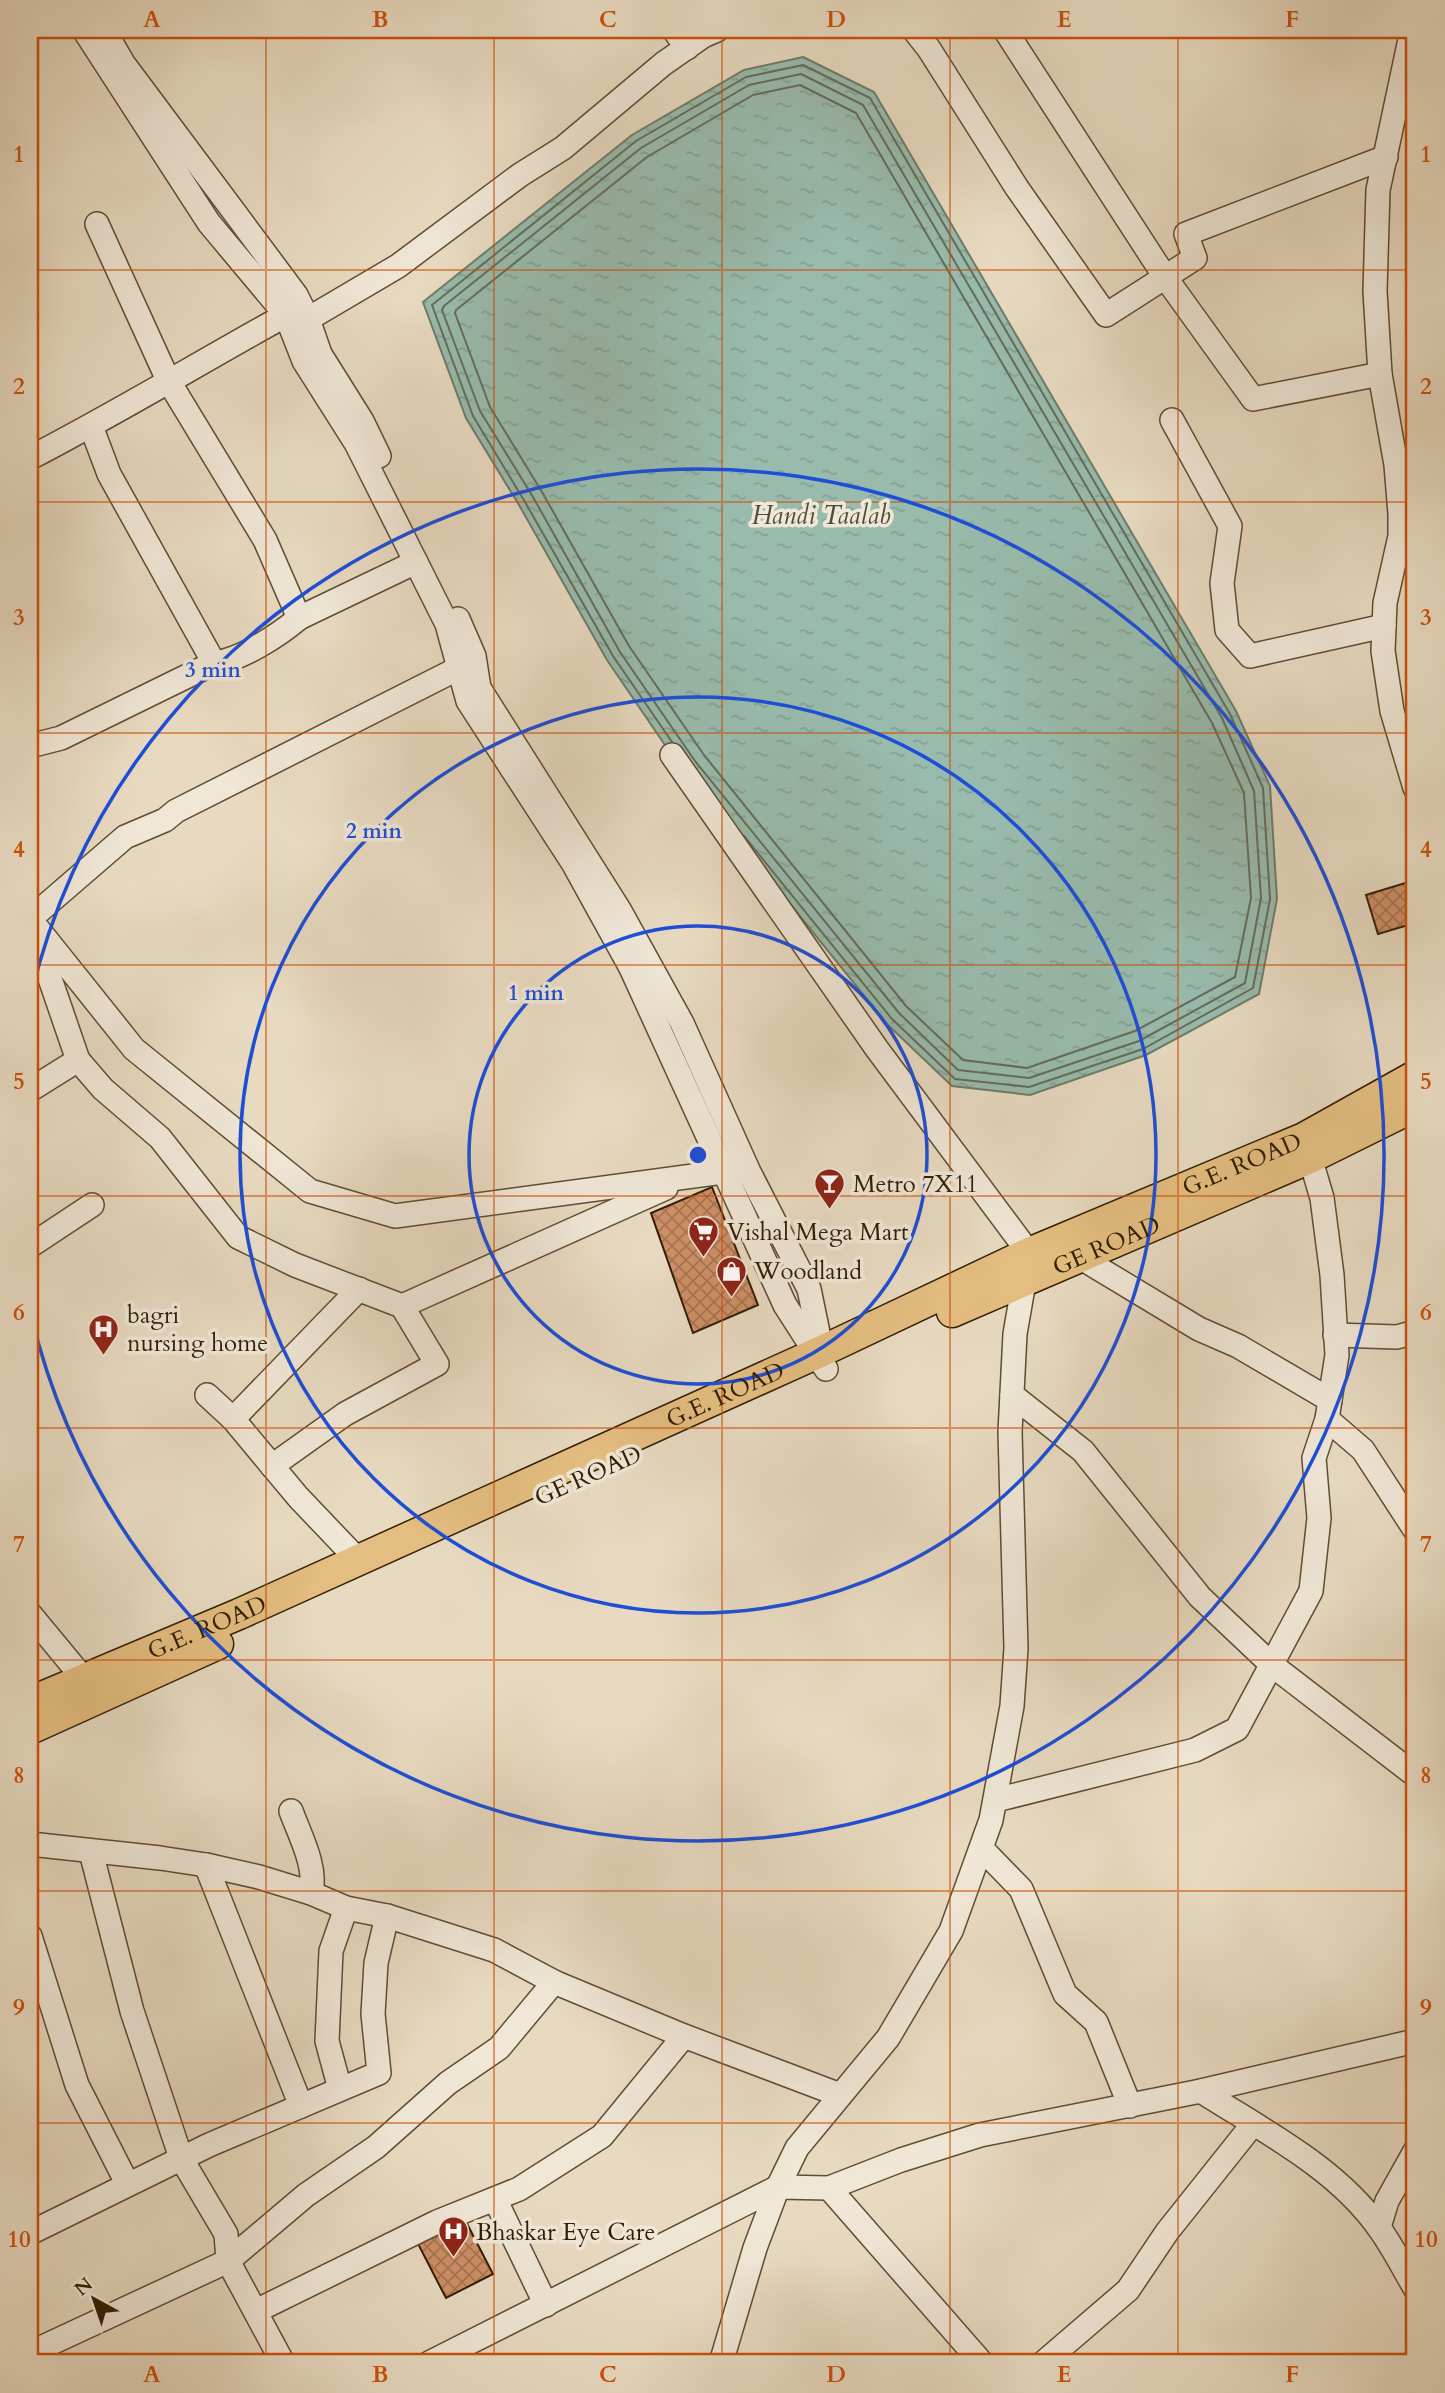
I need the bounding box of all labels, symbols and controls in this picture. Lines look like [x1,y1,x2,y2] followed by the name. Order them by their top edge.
[143,4,161,35] text: A
[372,4,388,35] text: B
[599,4,617,35] text: C
[826,4,846,35] text: D
[1057,4,1071,35] text: E
[1285,4,1299,35] text: F
[13,139,25,170] text: 1
[1420,139,1432,170] text: 1
[13,371,25,402] text: 2
[1420,371,1432,402] text: 2
[751,498,891,533] water label: Handi Taalab
[13,602,25,633] text: 3
[1420,602,1432,633] text: 3
[185,656,241,685] text: 3 min
[346,817,402,846] text: 2 min
[13,834,25,865] text: 4
[1420,834,1432,865] text: 4
[508,979,564,1008] text: 1 min
[13,1066,25,1097] text: 5
[1420,1066,1432,1097] text: 5
[1177,1124,1306,1204] street label: G.E. ROAD
[686,1143,710,1167] centre of rings
[813,1167,847,1211] bar icon: Metro 7X11
[853,1168,978,1201] place label: Metro 7X11
[1047,1208,1165,1283] street label: GE ROAD
[687,1215,721,1259] supermarket icon: Vishal Mega Mart
[727,1216,909,1249] place label: Vishal Mega Mart
[714,1254,748,1298] shop icon: Woodland
[753,1255,862,1288] place label: Woodland
[13,1297,25,1328] text: 6
[1420,1297,1432,1328] text: 6
[127,1299,268,1360] place label: bagri nursing home
[87,1312,121,1356] hospital icon: bagri nursing home
[661,1354,789,1436] street label: G.E. ROAD
[529,1438,647,1514] street label: GE ROAD
[13,1529,25,1560] text: 7
[1420,1529,1432,1560] text: 7
[142,1587,272,1667] street label: G.E. ROAD
[13,1760,25,1791] text: 8
[1420,1760,1432,1791] text: 8
[13,1992,25,2023] text: 9
[1420,1992,1432,2023] text: 9
[436,2215,470,2259] hospital icon: Bhaskar Eye Care
[476,2216,656,2249] place label: Bhaskar Eye Care
[7,2224,31,2255] text: 10
[1414,2224,1438,2255] text: 10
[60,2264,130,2334] north arrow
[69,2271,99,2302] text: N
[143,2359,161,2390] text: A
[372,2359,388,2390] text: B
[599,2359,617,2390] text: C
[826,2359,846,2390] text: D
[1057,2359,1071,2390] text: E
[1285,2359,1299,2390] text: F

